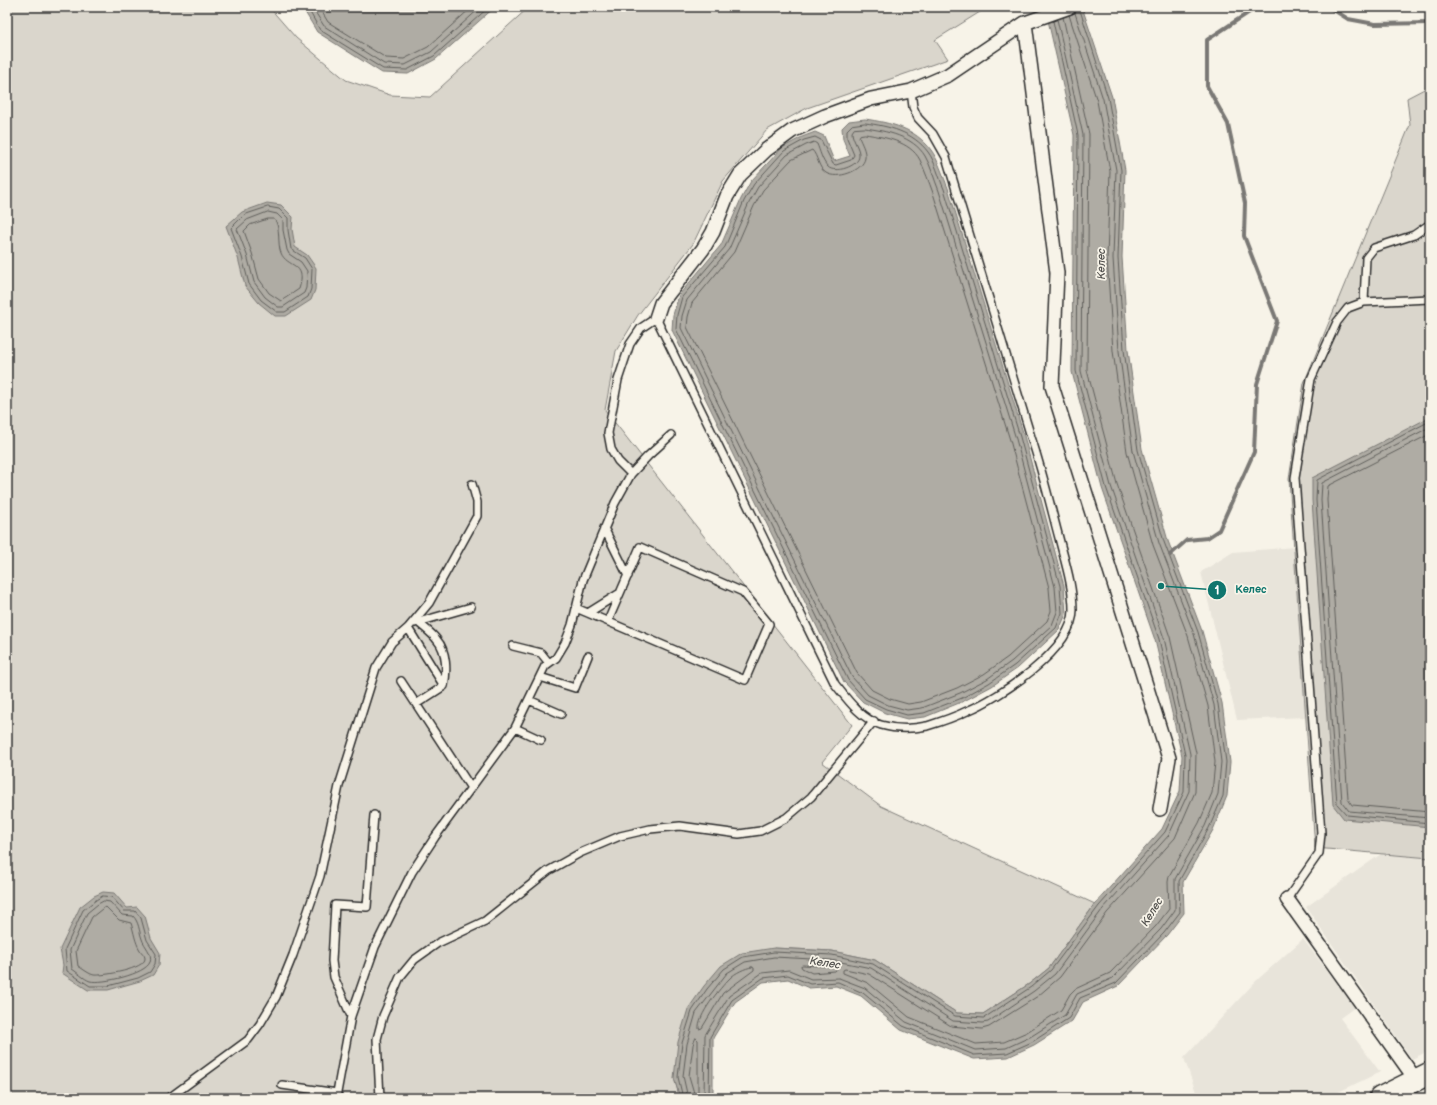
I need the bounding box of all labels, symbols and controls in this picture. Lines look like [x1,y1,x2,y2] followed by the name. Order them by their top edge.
[1095,248,1108,280] water label: Келес
[1207,578,1275,601] callout: Келес
[1214,583,1220,598] text: 1
[1235,583,1267,596] text: Келес
[1138,895,1166,929] water label: Келес
[809,954,842,972] water label: Келес

